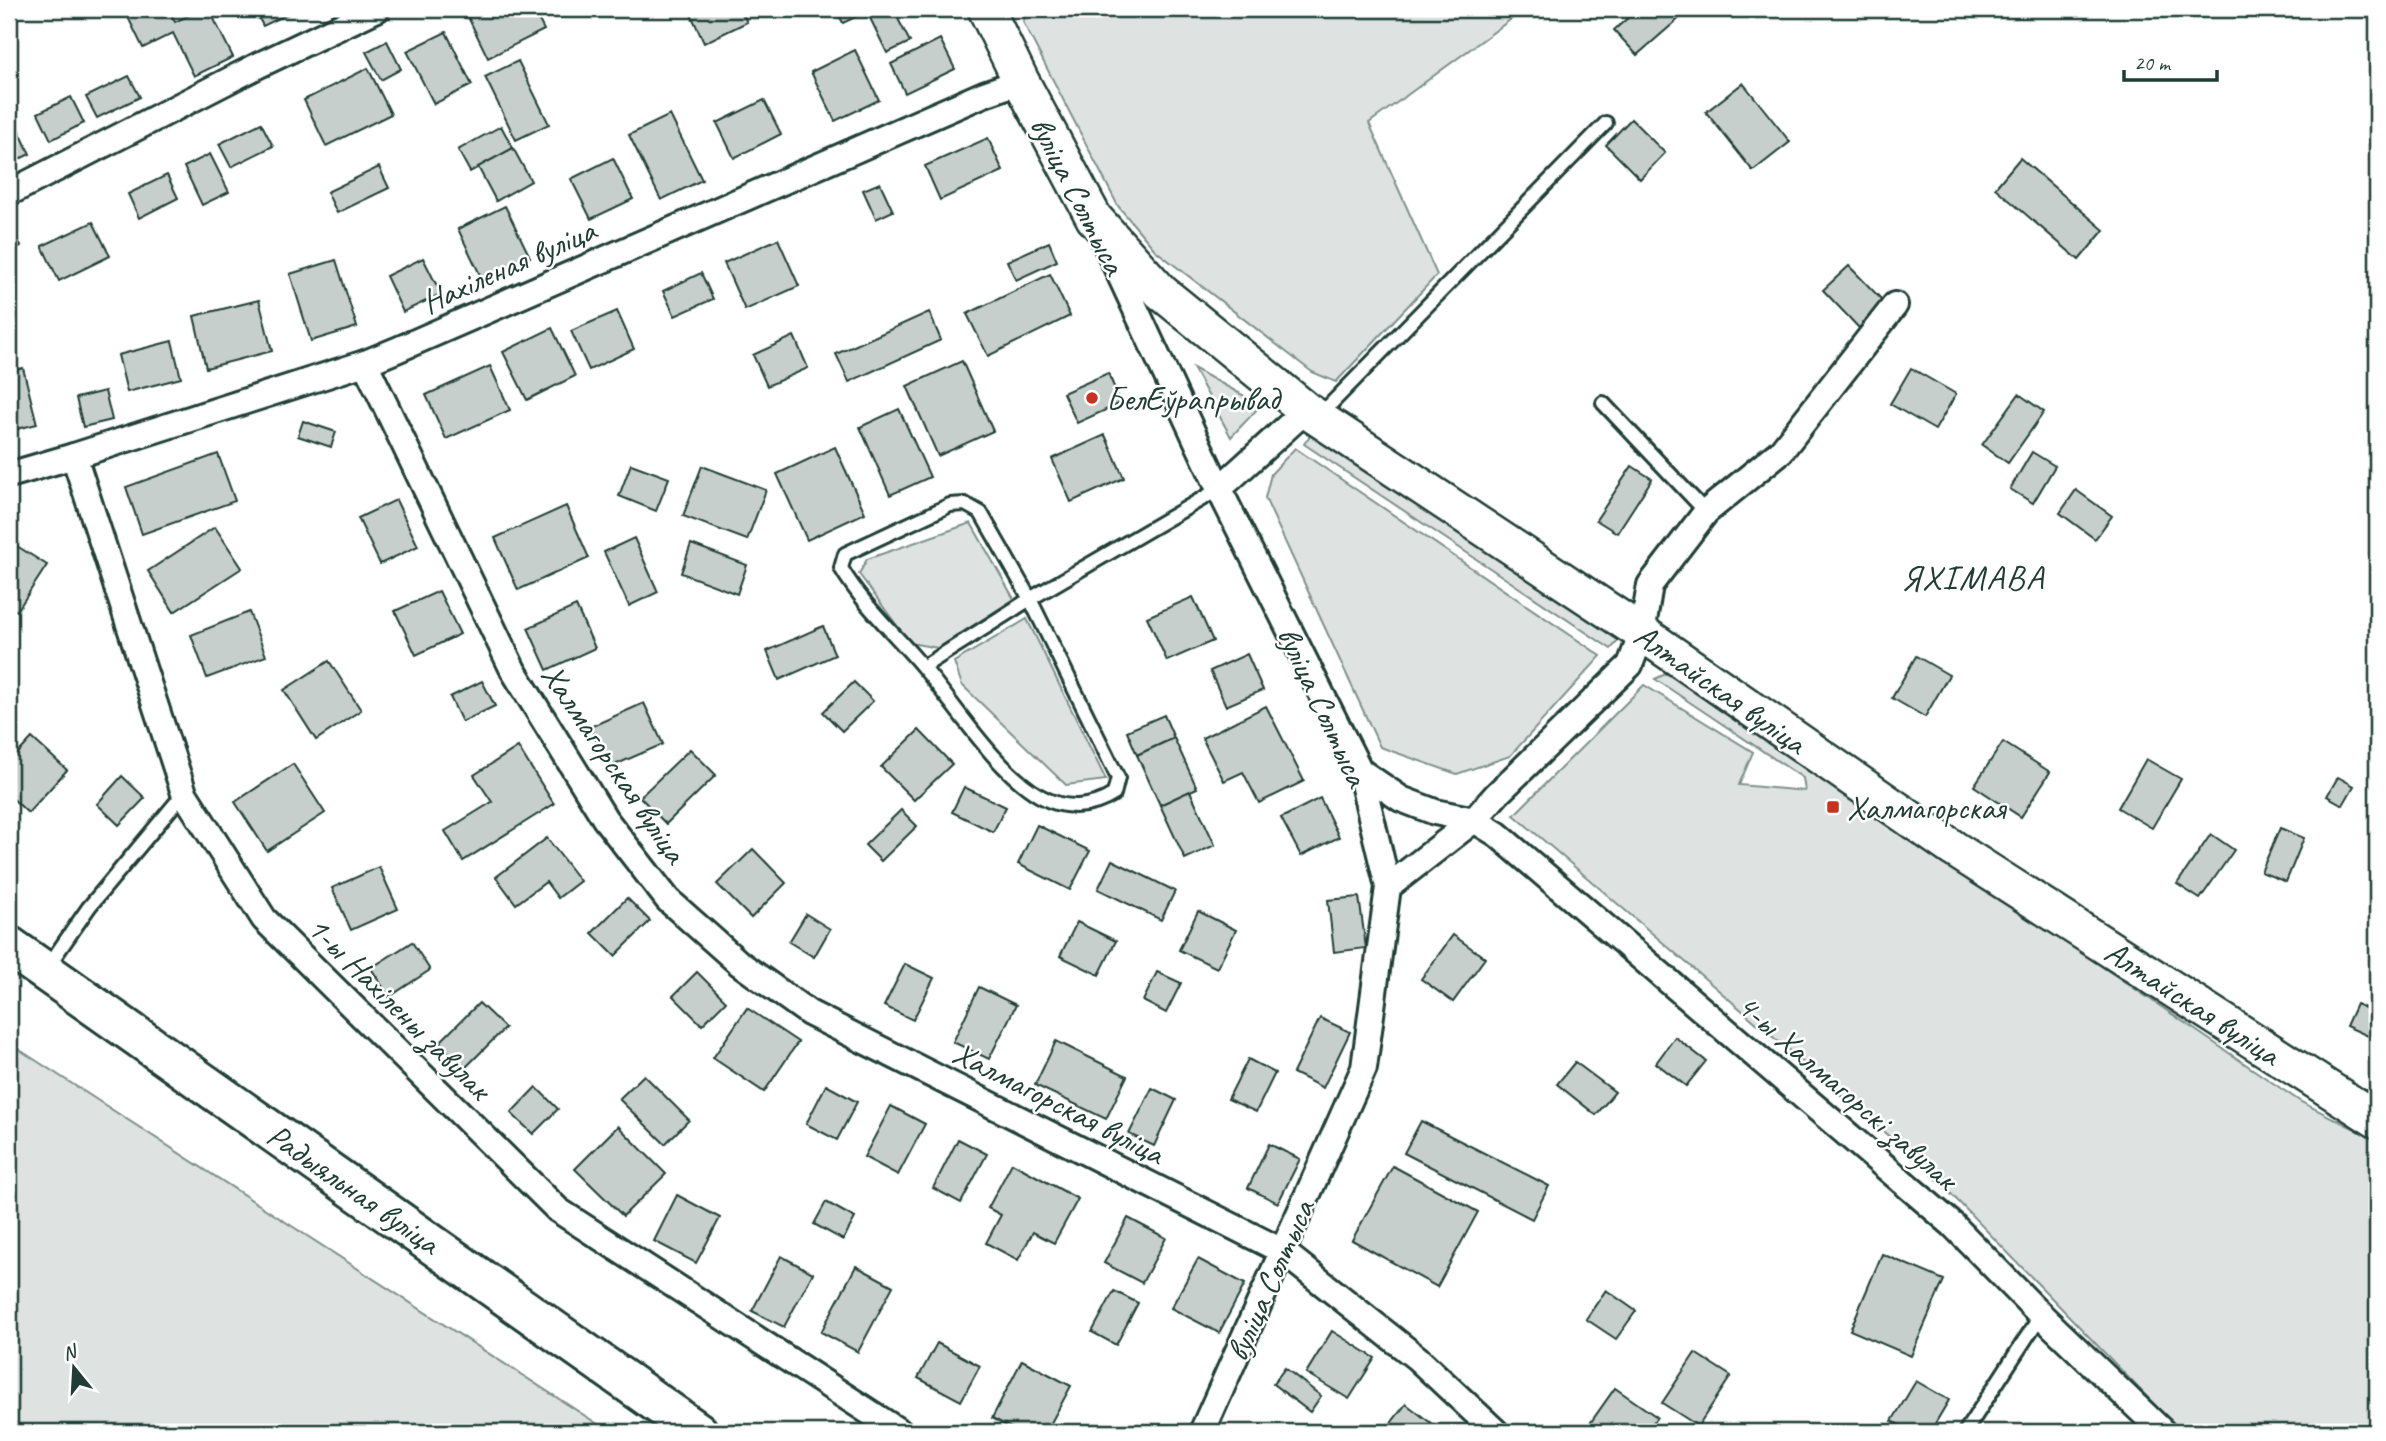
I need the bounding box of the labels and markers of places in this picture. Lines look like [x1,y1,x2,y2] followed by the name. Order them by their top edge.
[1106,378,1283,420] place label: БелЕўрапрывад
[1084,390,1100,406] marker: БелЕўрапрывад
[1847,787,2008,829] place label: Халмагорская
[1825,799,1841,815] marker: Халмагорская

